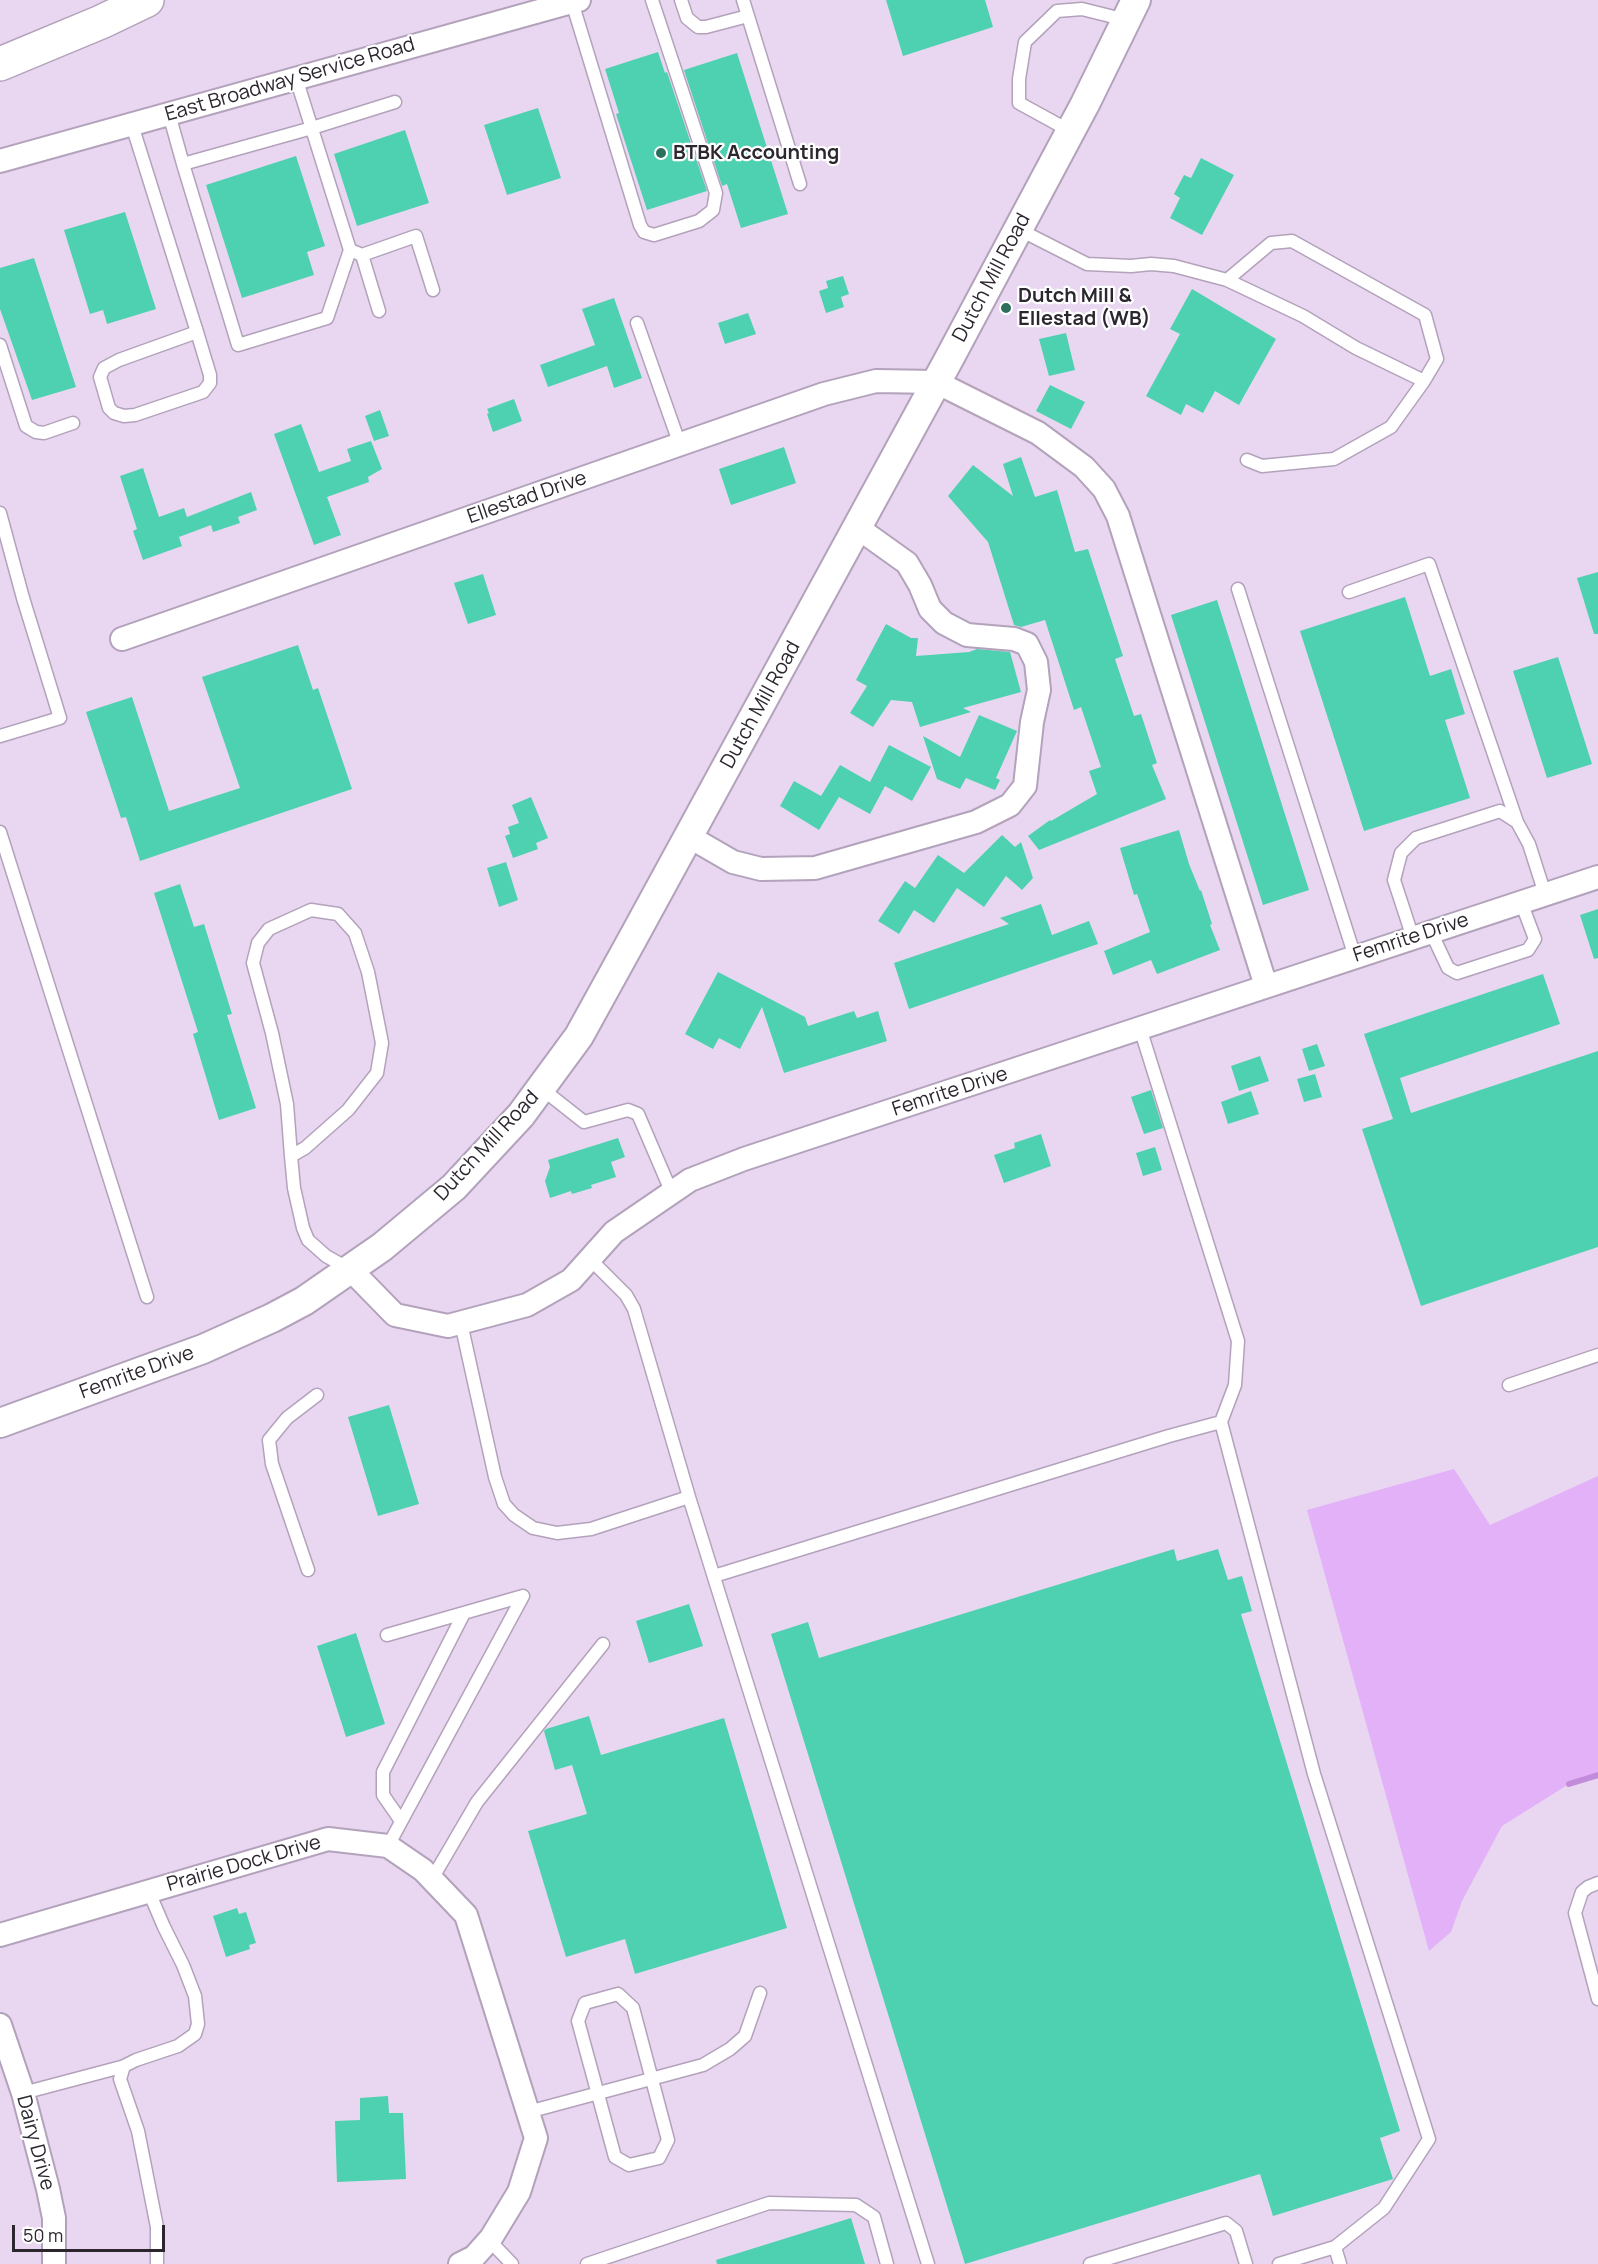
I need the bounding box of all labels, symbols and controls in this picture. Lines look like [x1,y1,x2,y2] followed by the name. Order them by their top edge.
[162,33,418,127] street label: East Broadway Service Road
[673,141,839,165] place label: BTBK Accounting
[654,146,668,160] marker: BTBK Accounting
[948,210,1036,346] street label: Dutch Mill Road
[1018,284,1151,331] place label: Dutch Mill & Ellestad (WB)
[999,301,1013,315] marker: Dutch Mill & Ellestad (WB)
[464,466,590,530] street label: Ellestad Drive
[716,637,806,773] street label: Dutch Mill Road
[1350,908,1472,968] street label: Femrite Drive
[889,1062,1011,1122] street label: Femrite Drive
[430,1086,544,1206] street label: Dutch Mill Road
[76,1341,198,1405] street label: Femrite Drive
[164,1831,324,1897] street label: Prairie Dock Drive
[11,2093,59,2193] street label: Dairy Drive
[15,2213,168,2251] scale bar
[23,2223,63,2247] text: 50 m

